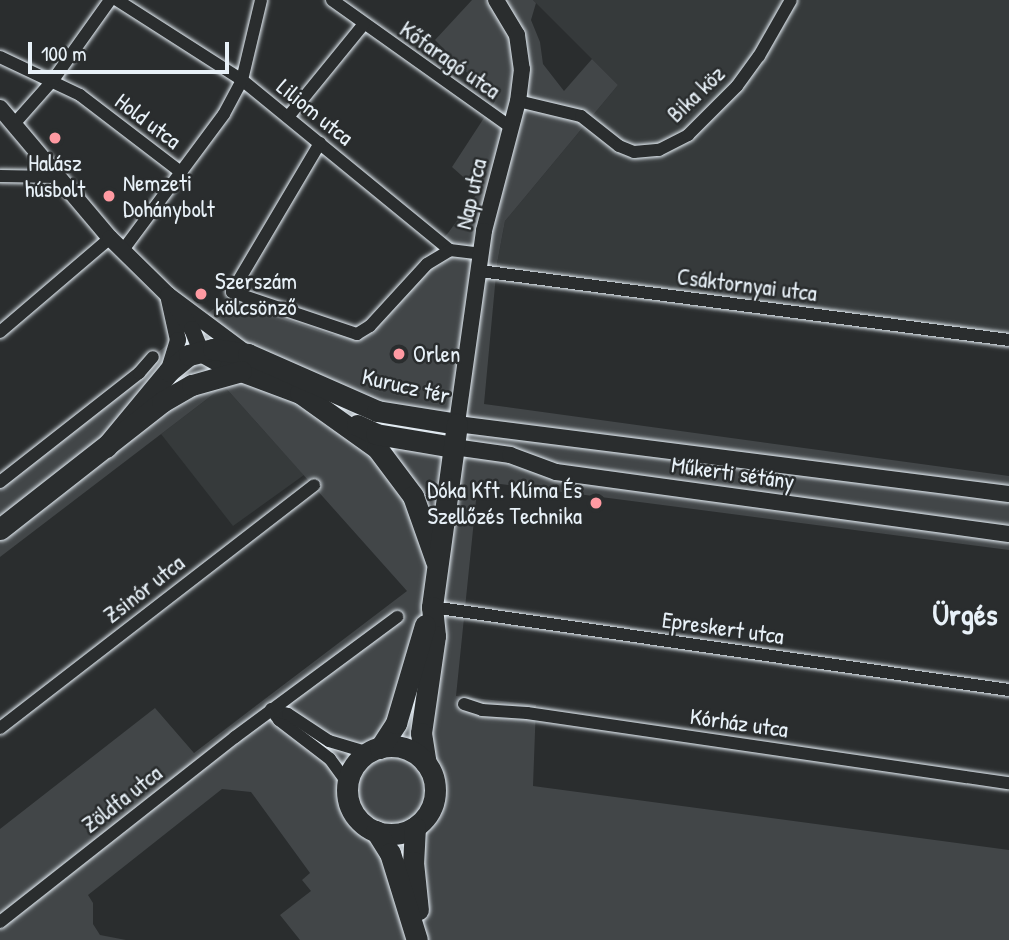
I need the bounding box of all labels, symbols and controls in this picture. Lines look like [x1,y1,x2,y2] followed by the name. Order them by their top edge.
[394,15,506,105] street label: Kőfaragó utca
[32,28,233,72] scale bar
[41,39,87,68] text: 100 m
[661,60,731,128] street label: Bika köz
[271,73,359,151] street label: Liliom utca
[110,87,186,155] street label: Hold utca
[47,130,63,146] marker: Halász húsbolt
[25,149,85,203] place label: Halász húsbolt
[450,156,492,232] street label: Nap utca
[123,169,215,223] place label: Nemzeti Dohánybolt
[101,188,117,204] marker: Nemzeti Dohánybolt
[675,263,819,307] street label: Csáktornyai utca
[215,267,297,321] place label: Szerszám kölcsönző
[193,286,209,302] marker: Szerszám kölcsönző
[413,340,460,368] place label: Orlen
[391,346,407,362] marker: Orlen
[359,363,453,409] street label: Kurucz tér
[670,451,796,495] street label: Műkerti sétány
[427,476,582,530] place label: Dóka Kft. Klíma És Szellőzés Technika
[588,495,604,511] marker: Dóka Kft. Klíma És Szellőzés Technika
[98,549,190,629] street label: Zsinór utca
[933,596,997,632] district label: Ürgés
[660,606,786,650] street label: Epreskert utca
[688,702,790,744] street label: Kórház utca
[77,759,167,839] street label: Zöldfa utca

